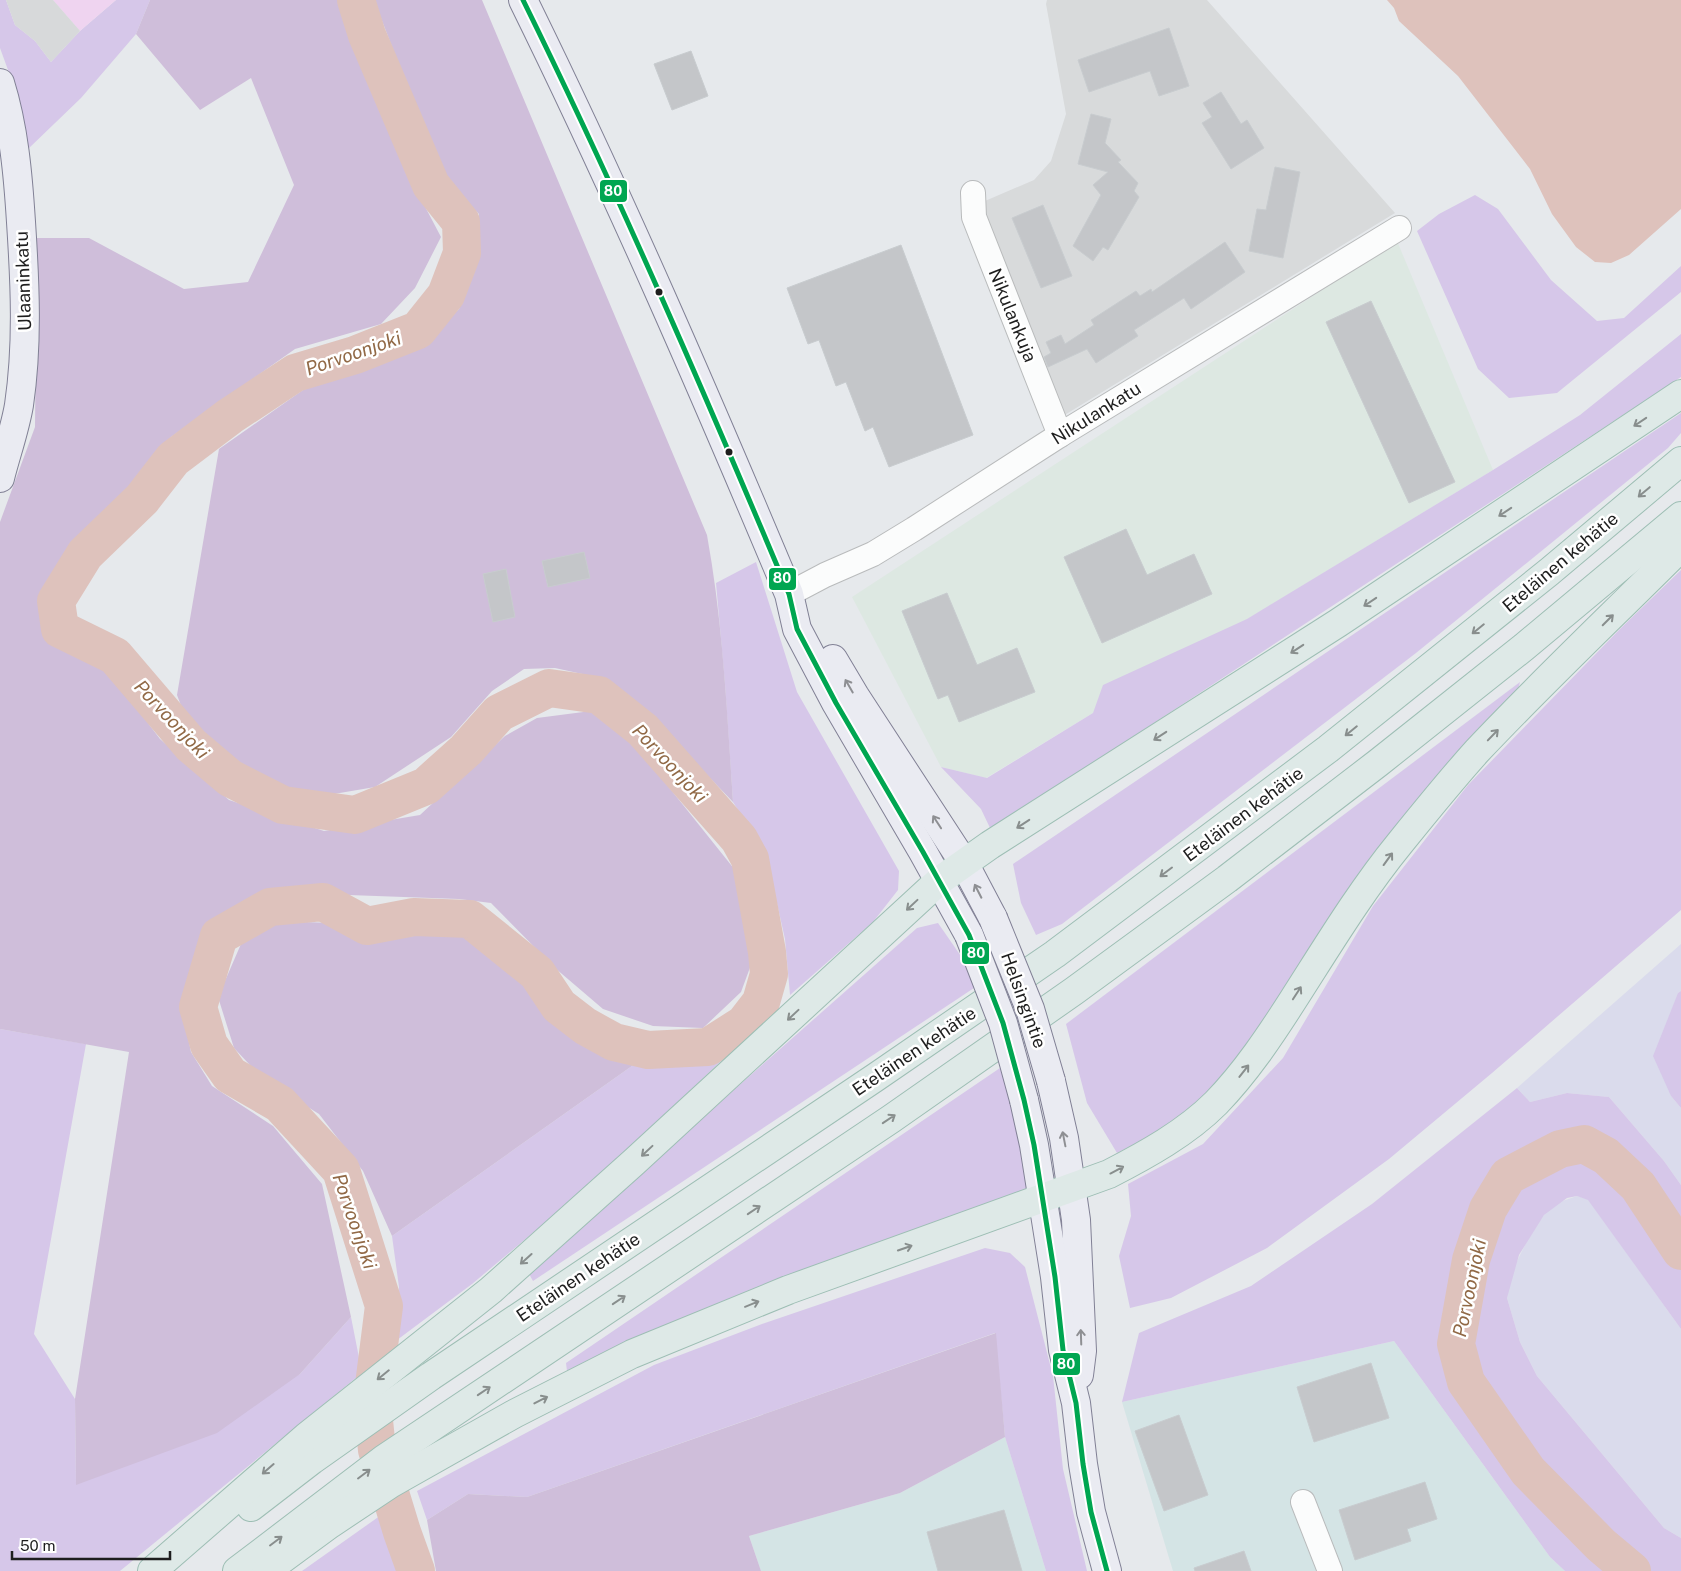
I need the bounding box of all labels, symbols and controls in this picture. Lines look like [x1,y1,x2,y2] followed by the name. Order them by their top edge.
[599,179,628,203] line badge: 80
[604,183,622,199] text: 80
[11,231,35,331] street label: Ulaaninkatu
[985,265,1041,365] street label: Nikulankuja
[654,287,664,297] unlabelled marker
[302,326,404,380] water label: Porvoonjoki
[1048,377,1144,449] street label: Nikulankatu
[1634,417,1648,427] one-way arrow
[724,447,734,457] unlabelled marker
[1638,487,1651,498] one-way arrow
[1499,507,1513,517] one-way arrow
[1498,508,1622,616] street label: Eteläinen kehätie
[768,567,797,591] line badge: 80
[773,570,791,586] text: 80
[1363,596,1377,607] one-way arrow
[1602,613,1614,626] one-way arrow
[1472,624,1485,635] one-way arrow
[1290,644,1304,654] one-way arrow
[130,675,214,763] water label: Porvoonjoki
[843,679,853,693] one-way arrow
[628,719,712,807] water label: Porvoonjoki
[1345,725,1358,736] one-way arrow
[1487,728,1499,741] one-way arrow
[1154,732,1168,742] one-way arrow
[1179,762,1307,866] street label: Eteläinen kehätie
[932,816,942,830] one-way arrow
[1017,819,1031,829] one-way arrow
[1383,852,1393,866] one-way arrow
[1160,866,1173,877] one-way arrow
[973,883,983,898] one-way arrow
[906,899,919,911] one-way arrow
[961,941,990,965] line badge: 80
[967,945,985,961] text: 80
[997,949,1051,1051] street label: Helsingintie
[1293,987,1303,1001] one-way arrow
[848,1002,980,1100] street label: Eteläinen kehätie
[787,1009,799,1021] one-way arrow
[1239,1064,1249,1078] one-way arrow
[882,1114,896,1124] one-way arrow
[1058,1131,1068,1147] one-way arrow
[640,1145,653,1157] one-way arrow
[1109,1165,1124,1174] one-way arrow
[328,1170,382,1272] water label: Porvoonjoki
[747,1205,761,1215] one-way arrow
[512,1228,644,1326] street label: Eteläinen kehätie
[1448,1237,1490,1339] water label: Porvoonjoki
[897,1243,912,1252] one-way arrow
[519,1254,532,1265] one-way arrow
[612,1295,626,1305] one-way arrow
[744,1299,760,1308] one-way arrow
[1077,1330,1086,1346] one-way arrow
[1052,1352,1081,1376] line badge: 80
[1057,1356,1075,1372] text: 80
[377,1370,390,1381] one-way arrow
[477,1386,491,1396] one-way arrow
[533,1395,548,1404] one-way arrow
[262,1463,275,1475] one-way arrow
[357,1469,371,1479] one-way arrow
[12,1528,170,1560] scale bar
[269,1535,282,1546] one-way arrow
[20,1537,55,1554] text: 50 m

